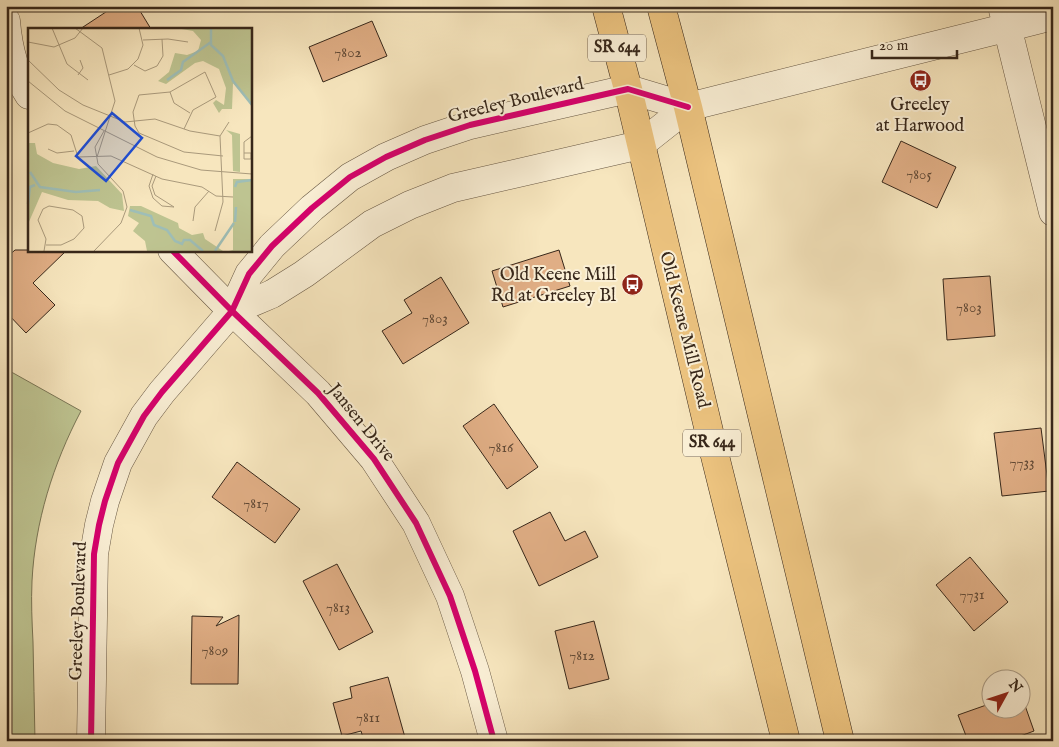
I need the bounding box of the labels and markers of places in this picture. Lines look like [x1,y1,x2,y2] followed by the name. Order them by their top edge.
[908,68,932,92] bus stop icon: Greeley at Harwood
[876,94,965,138] place label: Greeley at Harwood
[491,264,616,308] place label: Old Keene Mill Rd at Greeley Bl
[620,273,644,297] bus stop icon: Old Keene Mill Rd at Greeley Bl

